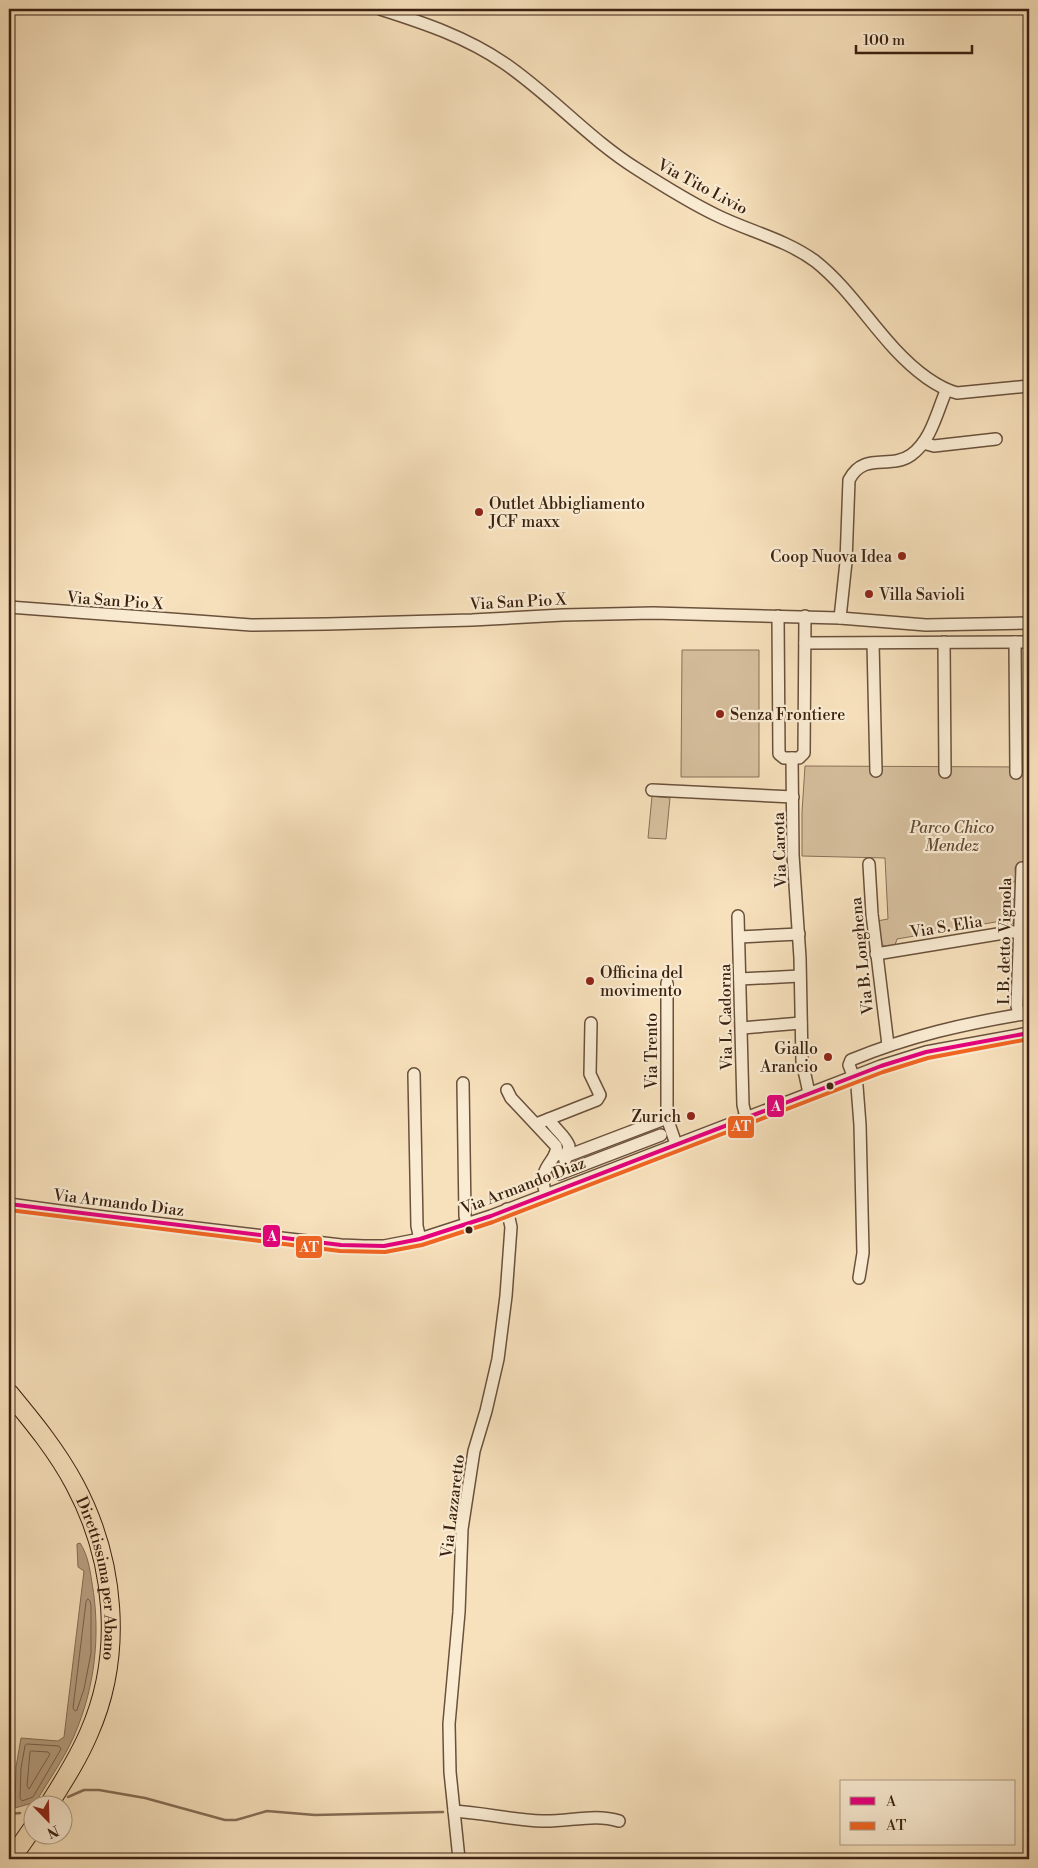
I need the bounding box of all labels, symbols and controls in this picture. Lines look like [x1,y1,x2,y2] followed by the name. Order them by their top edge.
[856,22,972,54] scale bar
[863,31,905,50] text: 100 m
[653,154,751,219] street label: Via Tito Livio
[488,494,645,532] place label: Outlet Abbigliamento JCF maxx
[473,506,485,518] marker: Outlet Abbigliamento JCF maxx
[770,547,893,567] place label: Coop Nuova Idea
[896,550,908,562] marker: Coop Nuova Idea
[878,585,965,605] place label: Villa Savioli
[65,588,165,614] street label: Via San Pio X
[863,588,875,600] marker: Villa Savioli
[468,589,568,615] street label: Via San Pio X
[730,705,845,725] place label: Senza Frontiere
[714,708,726,720] marker: Senza Frontiere
[769,811,791,889] street label: Via Carota
[909,818,994,856] park label: Parco Chico Mendez
[994,876,1016,1005] street label: I. B. detto Vignola
[846,895,878,1017] street label: Via B. Longhena
[908,911,985,943] street label: Via S. Elia
[600,963,683,1001] place label: Officina del movimento
[715,963,737,1071] street label: Via L. Cadorna
[584,975,596,987] marker: Officina del movimento
[642,1013,662,1090] street label: Via Trento
[759,1039,818,1077] place label: Giallo Arancio
[822,1051,834,1063] marker: Giallo Arancio
[825,1081,835,1091] unlabelled marker
[766,1094,785,1118] line badge: A
[770,1098,782,1116] text: A
[631,1107,681,1127] place label: Zurich
[685,1110,697,1122] marker: Zurich
[727,1115,755,1139] line badge: AT
[730,1118,751,1136] text: AT
[457,1153,589,1219] street label: Via Armando Diaz
[51,1185,186,1221] street label: Via Armando Diaz
[262,1224,281,1248] line badge: A
[464,1225,474,1235] unlabelled marker
[266,1228,278,1246] text: A
[295,1235,323,1259] line badge: AT
[298,1239,319,1257] text: AT
[437,1453,469,1560] street label: Via Lazzaretto
[71,1493,120,1662] street label: Direttissima per Abano
[840,1780,1016,1846] legend
[885,1792,897,1811] text: A
[22,1796,72,1846] north arrow
[885,1816,907,1835] text: AT
[44,1821,61,1841] text: N

